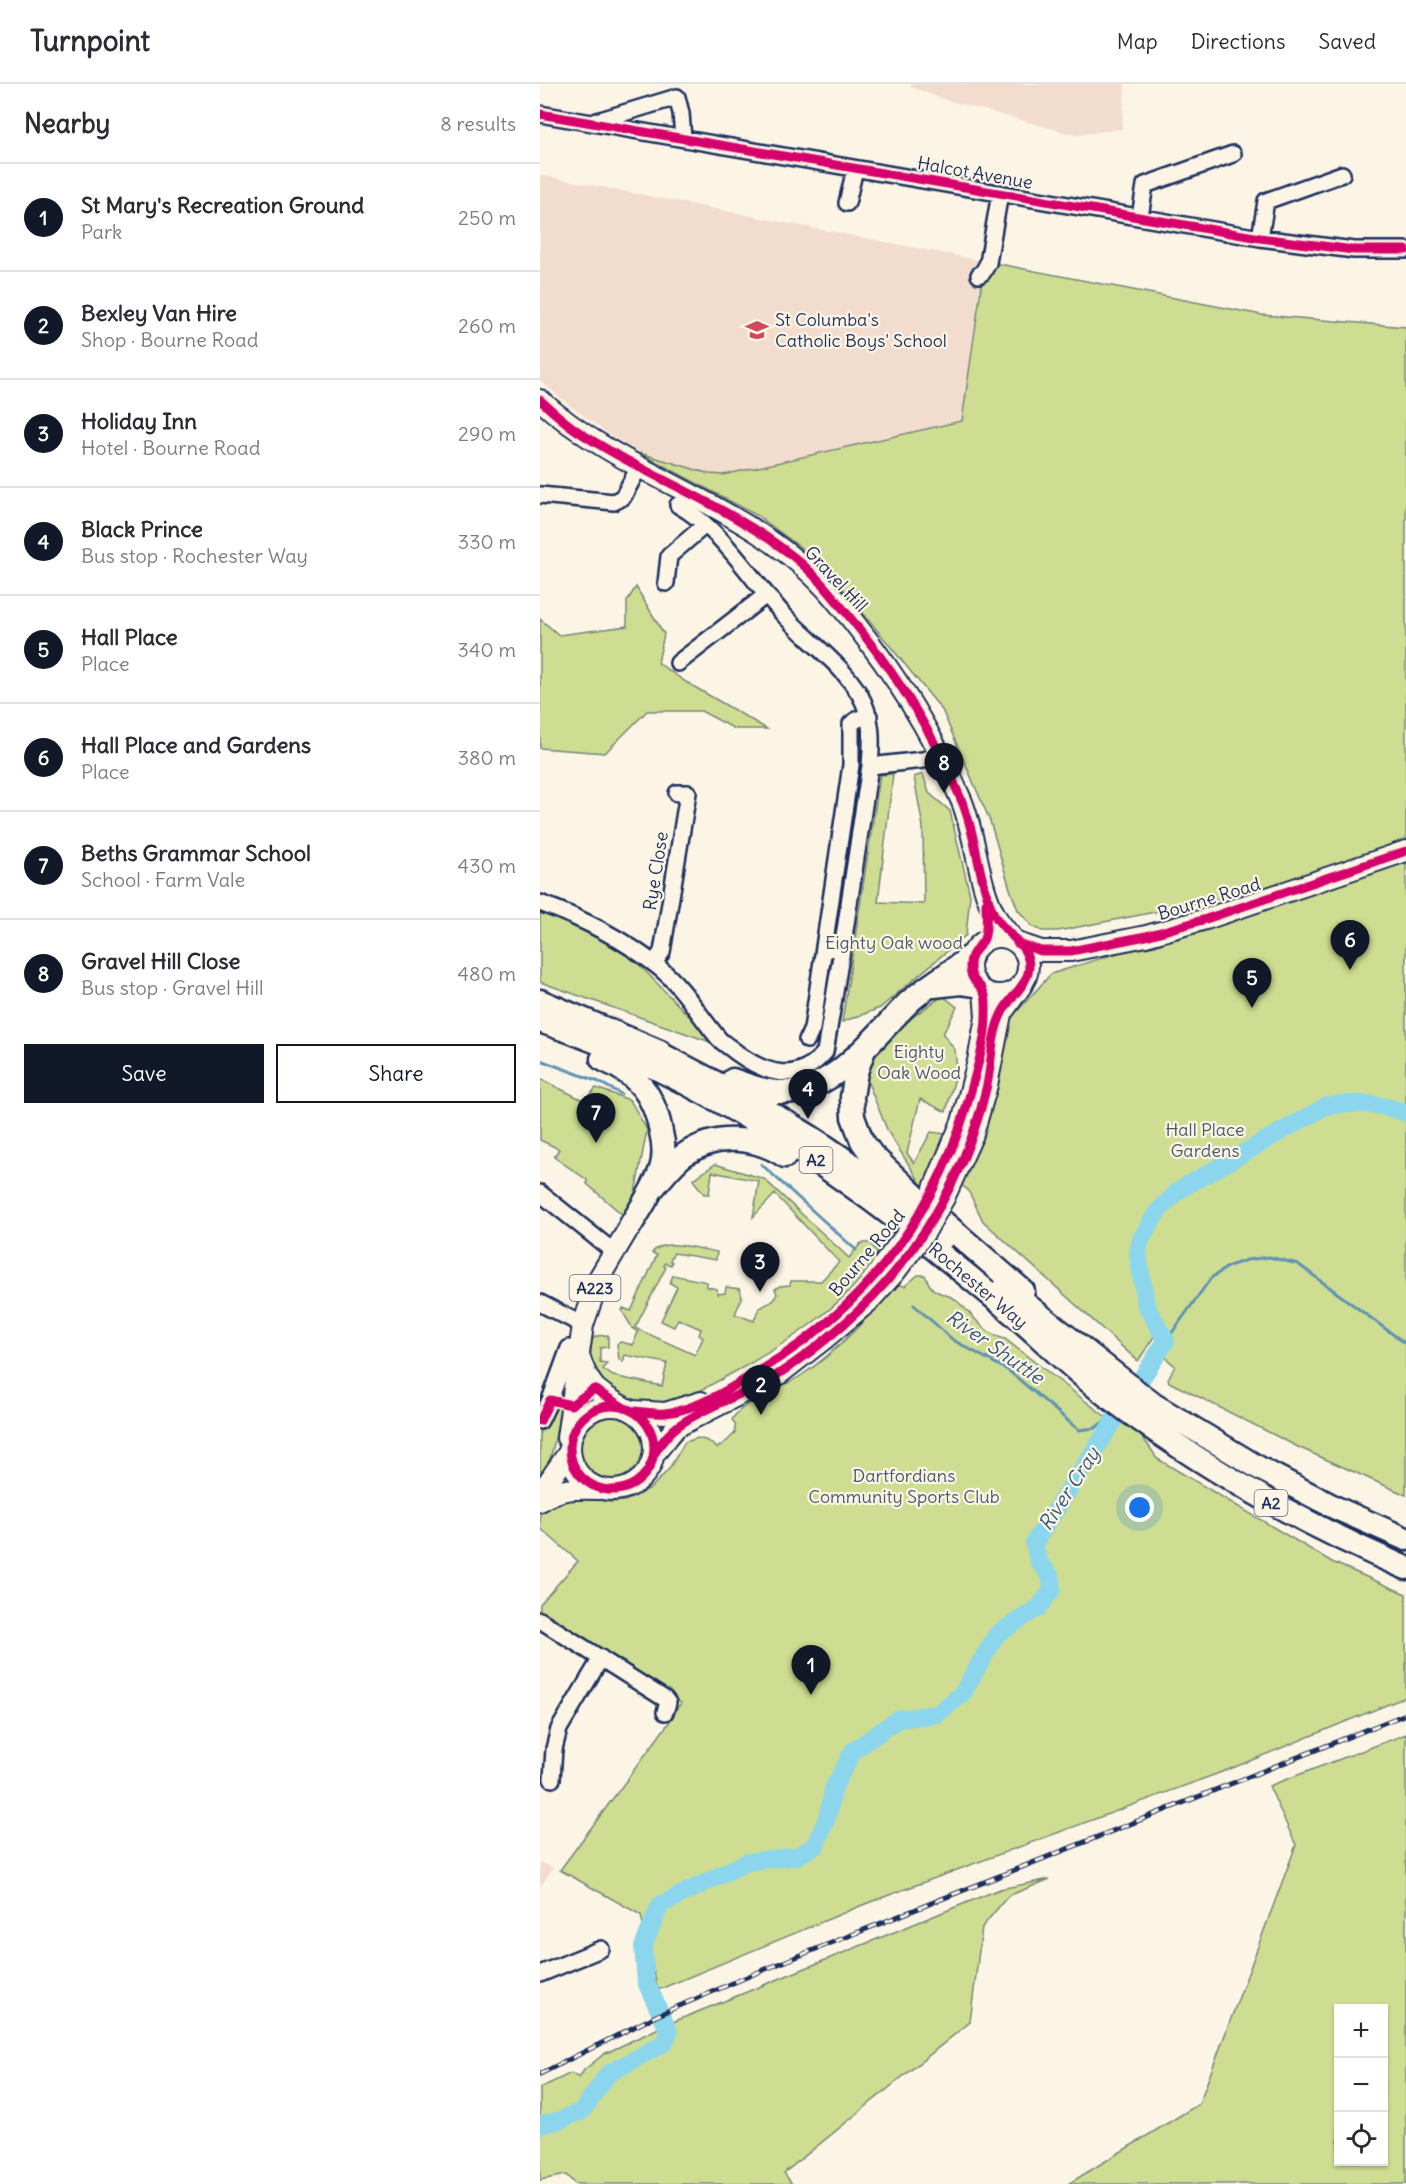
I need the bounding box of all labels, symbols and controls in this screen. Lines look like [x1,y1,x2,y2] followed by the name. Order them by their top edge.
[30,23,150,59] text: Turnpoint
[1117,28,1158,55] text: Map
[1191,28,1285,55] text: Directions
[1318,28,1376,55] text: Saved
[24,107,110,140] text: Nearby
[440,111,516,136] text: 8 results
[916,151,1035,194] street label: Halcot Avenue
[81,191,364,219] text: St Mary's Recreation Ground
[40,205,47,230] text: 1
[458,205,516,230] text: 250 m
[81,219,122,244] text: Park
[81,299,237,327] text: Bexley Van Hire
[775,308,947,352] place label: St Columba's Catholic Boys' School
[38,313,49,338] text: 2
[458,313,516,338] text: 260 m
[744,317,770,343] school or university icon: St Columba's Catholic Boys' School
[81,327,258,352] text: Shop · Bourne Road
[81,407,197,435] text: Holiday Inn
[38,421,49,446] text: 3
[458,421,516,446] text: 290 m
[81,435,260,460] text: Hotel · Bourne Road
[81,515,203,543] text: Black Prince
[38,529,49,554] text: 4
[458,529,516,554] text: 330 m
[800,541,873,617] street label: Gravel Hill
[81,543,308,568] text: Bus stop · Rochester Way
[81,623,178,651] text: Hall Place
[38,637,49,662] text: 5
[458,637,516,662] text: 340 m
[81,651,129,676] text: Place
[81,731,311,759] text: Hall Place and Gardens
[924,744,964,793] pin: 8
[38,745,49,770] text: 6
[458,745,516,770] text: 380 m
[81,759,129,784] text: Place
[638,830,673,912] street label: Rye Close
[81,839,311,867] text: Beths Grammar School
[39,853,48,878] text: 7
[458,853,516,878] text: 430 m
[81,867,245,892] text: School · Farm Vale
[1155,872,1263,925] street label: Bourne Road
[1330,920,1370,970] pin: 6
[825,931,963,954] park label: Eighty Oak wood
[81,947,240,975] text: Gravel Hill Close
[1232,958,1272,1008] pin: 5
[38,961,49,986] text: 8
[457,961,516,986] text: 480 m
[81,975,263,1000] text: Bus stop · Gravel Hill
[877,1040,962,1084] park label: Eighty Oak Wood
[24,1044,264,1103] button: Save
[276,1044,516,1103] button: Share
[788,1070,828,1119] pin: 4
[576,1094,616,1143] pin: 7
[1165,1118,1245,1162] park label: Hall Place Gardens
[800,1147,832,1173] road number: A2
[824,1204,910,1301] street label: Bourne Road
[924,1238,1033,1334] street label: Rochester Way
[740,1242,780,1292] pin: 3
[569,1275,620,1301] road number: A223
[942,1304,1050,1390] water label: River Shuttle
[742,1366,780,1415] pin: 2
[1032,1441,1106,1535] water label: River Cray
[808,1464,1000,1508] park label: Dartfordians Community Sports Club
[1254,1490,1288,1516] road number: A2
[1125,1493,1154,1522] your location
[792,1646,830,1695] pin: 1
[1334,2004,1388,2166] map controls
[1334,2004,1388,2058] button: +
[1334,2058,1388,2112] button: −
[1334,2112,1388,2166] button: locate

